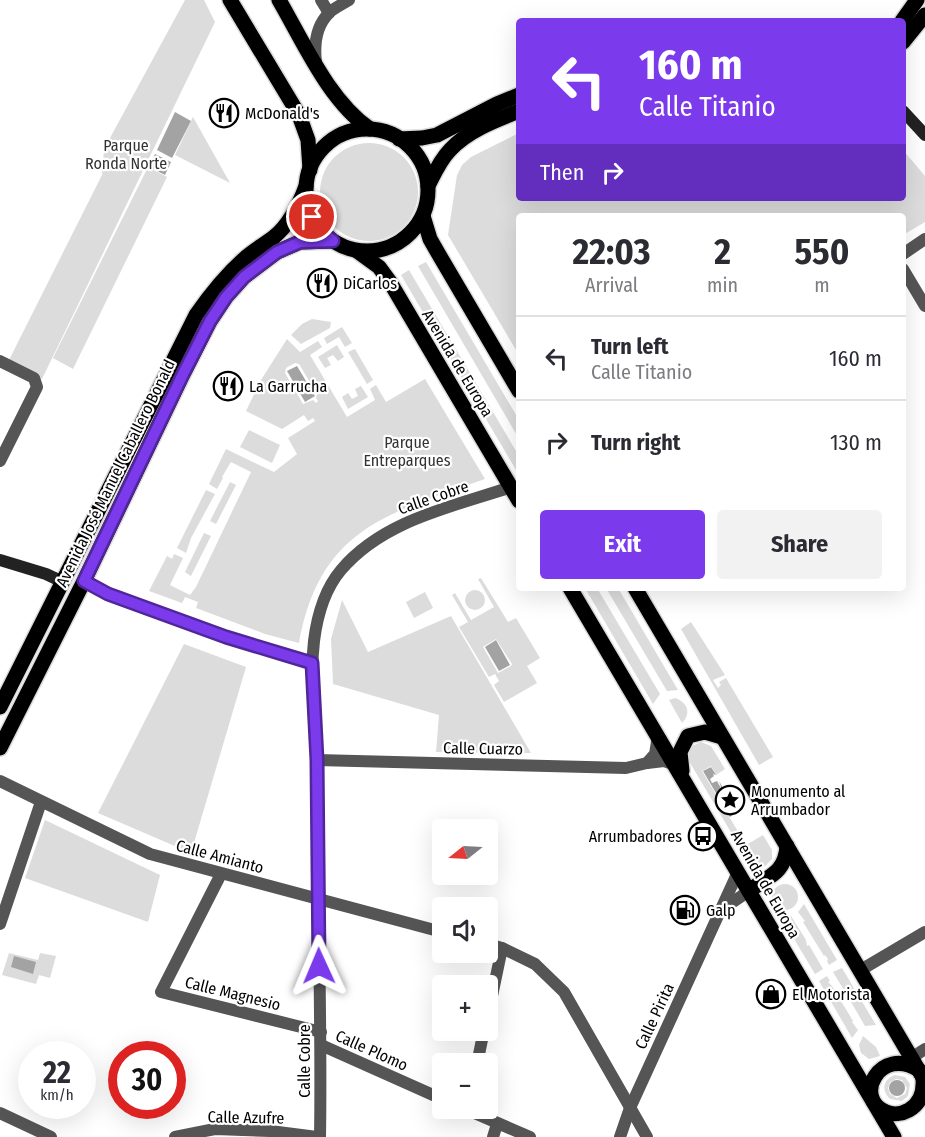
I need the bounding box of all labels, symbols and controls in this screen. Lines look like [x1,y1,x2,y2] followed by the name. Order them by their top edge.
[639,40,742,90] text: 160 m
[540,42,618,120] icon: left
[639,91,776,123] text: Calle Titanio
[208,97,240,129] restaurant icon: McDonald's
[245,104,320,123] place label: McDonald's
[85,136,167,173] park label: Parque Ronda Norte
[596,156,629,189] icon: right
[540,159,584,186] text: Then
[286,191,337,242] pin
[295,200,328,233] icon: arrive
[573,230,650,274] text: 22:03
[714,230,731,274] text: 2
[795,230,849,274] text: 550
[306,267,338,299] restaurant icon: DiCarlos
[585,273,638,297] text: Arrival
[707,273,738,297] text: min
[814,273,830,297] text: m
[343,274,397,293] place label: DiCarlos
[418,306,497,420] street label: Avenida de Europa
[591,333,669,360] text: Turn left
[540,342,573,375] icon: left
[829,345,882,372] text: 160 m
[52,356,179,590] street label: Avenida José Manuel Caballero Bonald
[591,360,692,384] text: Calle Titanio
[212,370,244,402] restaurant icon: La Garrucha
[249,377,327,396] place label: La Garrucha
[540,426,573,459] icon: right
[591,429,680,456] text: Turn right
[830,429,882,456] text: 130 m
[363,433,451,470] park label: Parque Entreparques
[395,477,471,518] street label: Calle Cobre
[540,510,705,579] button: Exit
[717,510,882,579] button: Share
[443,738,523,759] street label: Calle Cuarzo
[751,782,845,819] place label: Monumento al Arrumbador
[714,784,746,816] place icon: Monumento al Arrumbador
[432,819,498,885] north arrow
[432,819,498,1119] map controls
[687,820,719,852] bus stop icon: Arrumbadores
[589,827,682,846] place label: Arrumbadores
[727,827,804,942] street label: Avenida de Europa
[174,836,266,877] street label: Calle Amianto
[669,894,701,926] fuel station icon: Galp
[432,897,498,963] button: sound
[706,901,736,920] place label: Galp
[287,934,351,998] position arrow
[183,972,283,1015] street label: Calle Magnesio
[432,975,498,1041] button: +
[755,978,787,1010] shop icon: El Motorista
[631,980,678,1052] street label: Calle Pirita
[792,985,870,1004] place label: El Motorista
[295,1024,314,1098] street label: Calle Cobre
[333,1026,411,1075] street label: Calle Plomo
[108,1041,186,1119] speed limit sign: 30
[432,1053,498,1119] button: −
[43,1055,71,1091] text: 22
[40,1086,74,1104] text: km/h
[208,1107,285,1128] street label: Calle Azufre

